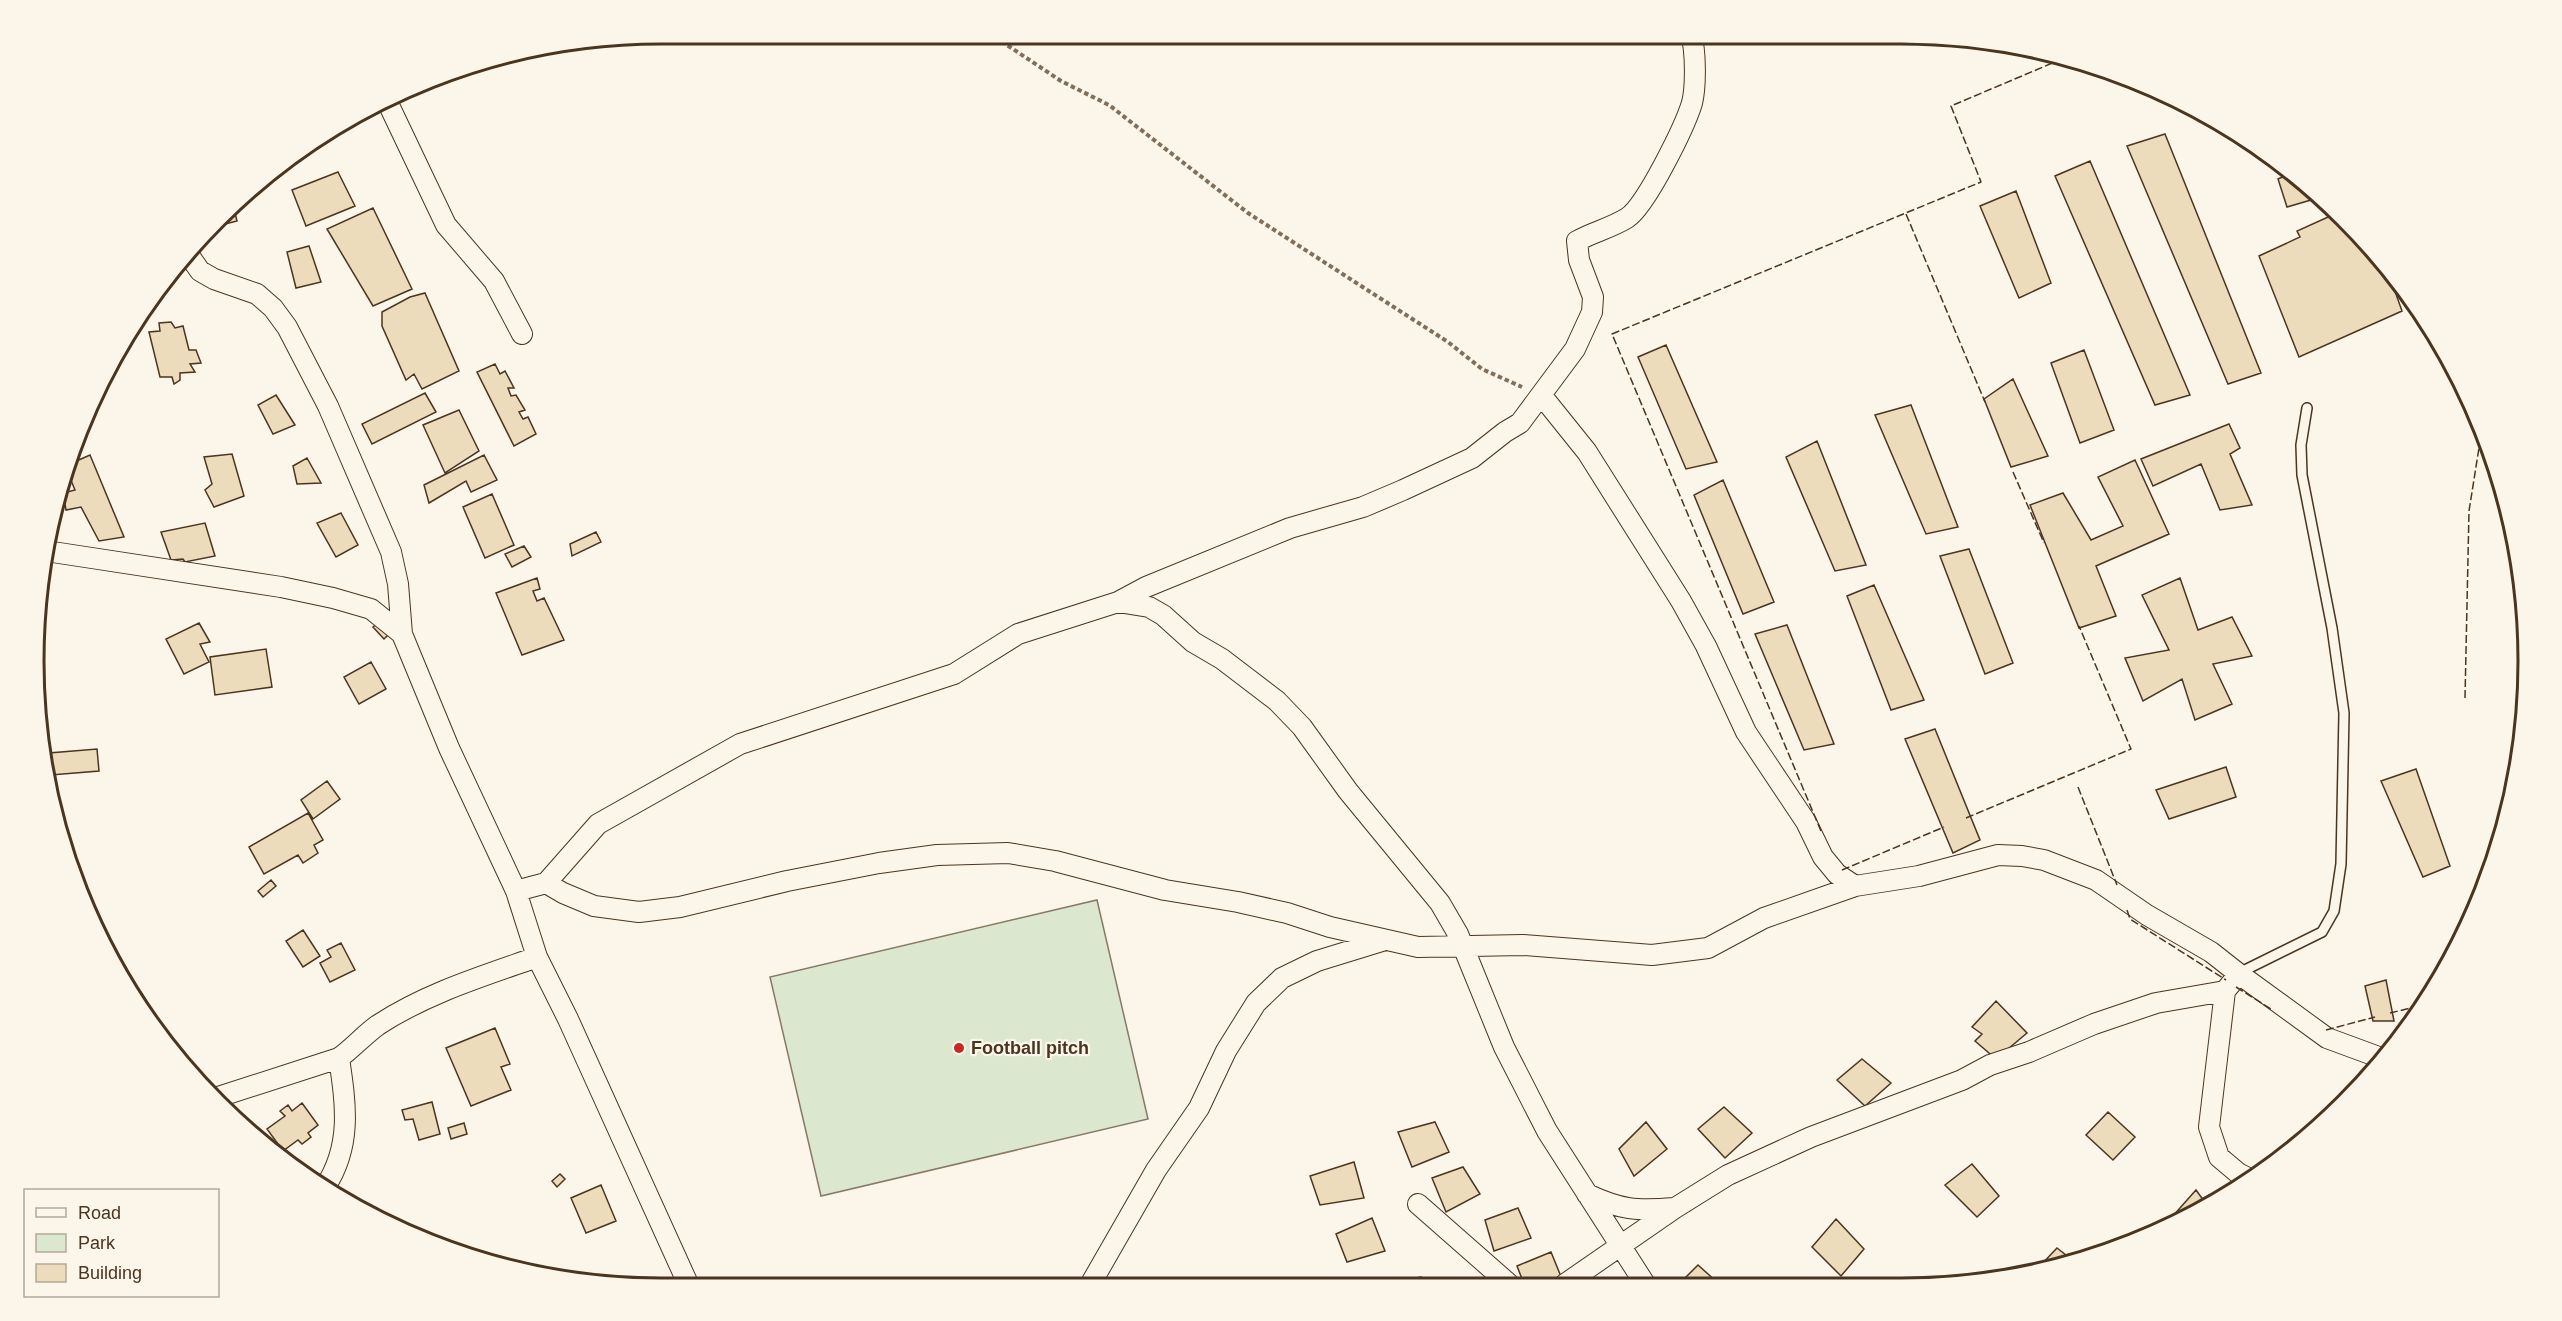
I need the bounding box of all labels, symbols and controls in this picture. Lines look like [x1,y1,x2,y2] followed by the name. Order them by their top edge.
[971,1038,1089,1058] place label: Football pitch
[952,1041,966,1055] marker: Football pitch
[24,1189,219,1297] legend
[78,1203,121,1223] text: Road
[78,1233,116,1253] text: Park
[78,1263,142,1283] text: Building

